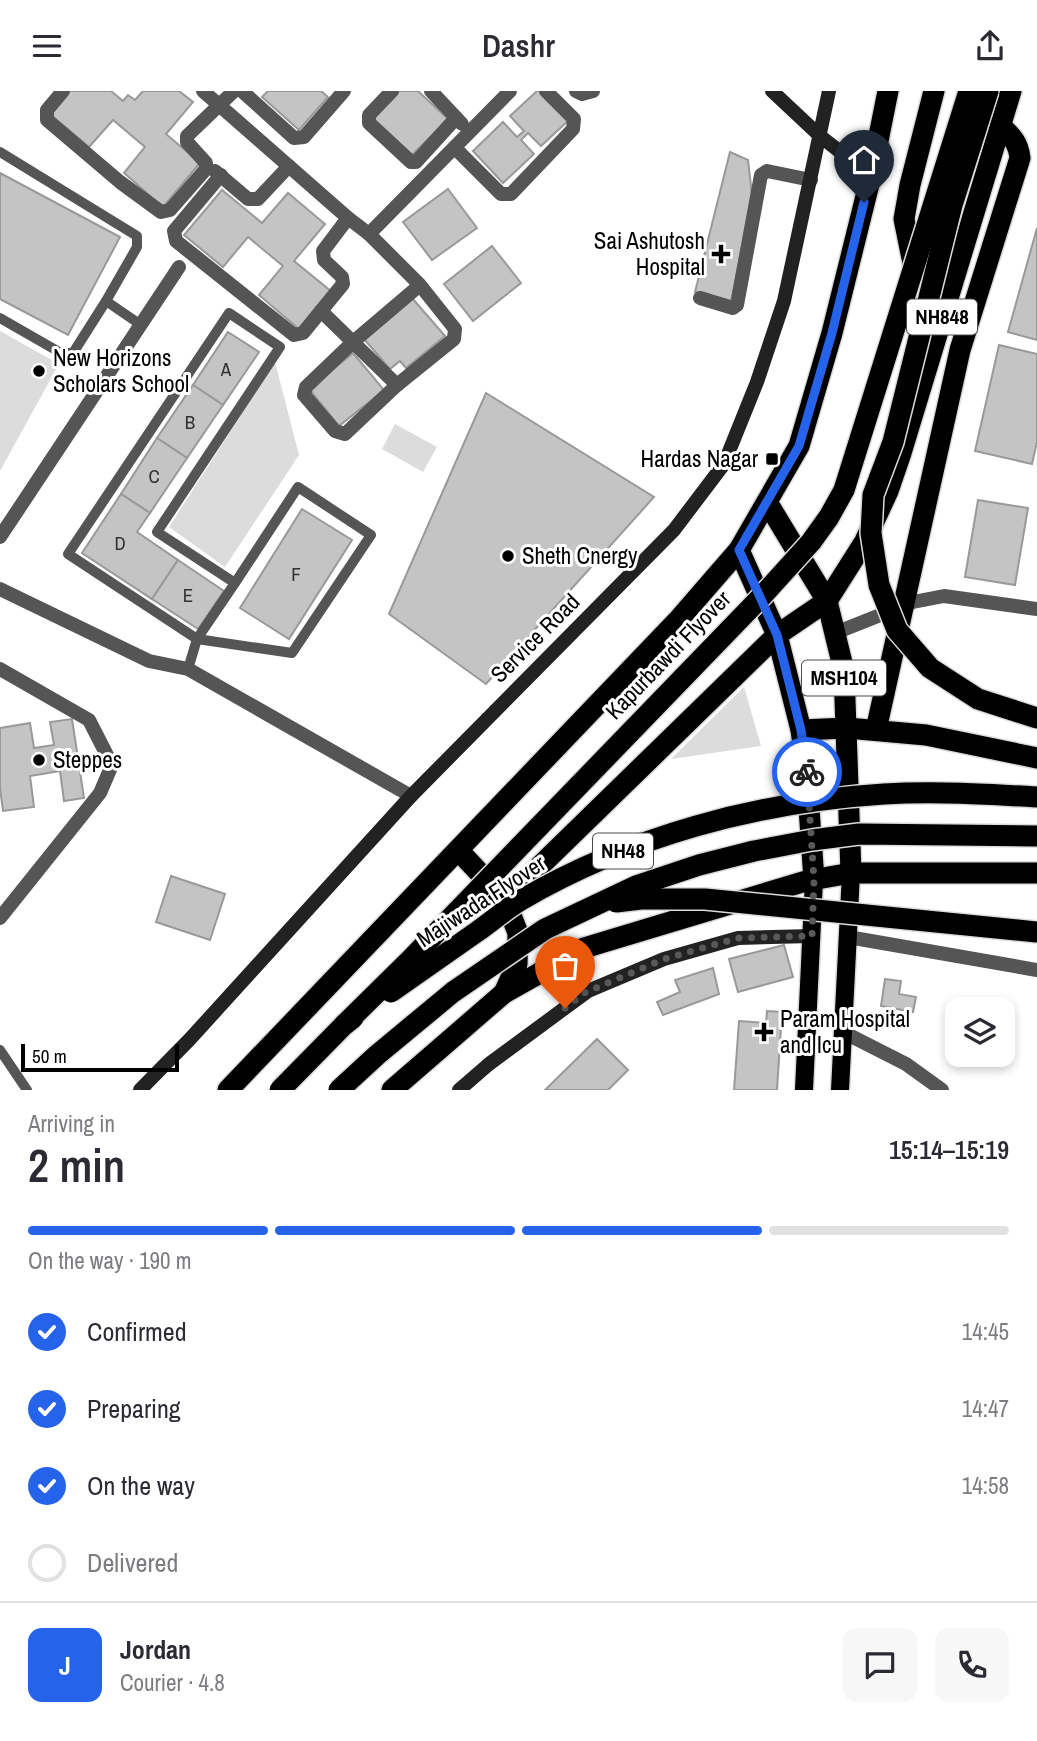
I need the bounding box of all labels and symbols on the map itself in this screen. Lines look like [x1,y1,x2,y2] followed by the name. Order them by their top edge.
[834,130,894,202] pin
[594,225,705,282] place label: Sai Ashutosh Hospital
[711,244,731,264] marker: Sai Ashutosh Hospital
[907,299,977,335] road number: NH848
[53,342,189,399] place label: New Horizons Scholars School
[220,356,232,382] house number: A
[31,363,47,379] marker: New Horizons Scholars School
[185,409,195,435] house number: B
[641,443,759,474] place label: Hardas Nagar
[764,451,780,467] marker: Hardas Nagar
[148,463,160,489] house number: C
[114,530,126,556] house number: D
[522,540,638,571] place label: Sheth Cnergy
[500,548,516,564] marker: Sheth Cnergy
[291,561,301,587] house number: F
[183,582,193,608] house number: E
[598,583,738,726] street label: Kapurbawdi Flyover
[483,586,586,689] street label: Service Road
[802,661,886,695] road number: MSH104
[772,737,842,807] courier
[53,744,122,775] place label: Steppes
[31,752,47,768] marker: Steppes
[593,833,653,869] road number: NH48
[410,847,552,954] street label: Majiwada Flyover
[535,936,595,1008] pin
[780,1003,910,1060] place label: Param Hospital and Icu
[754,1022,774,1042] marker: Param Hospital and Icu
[21,1041,178,1073] scale bar

